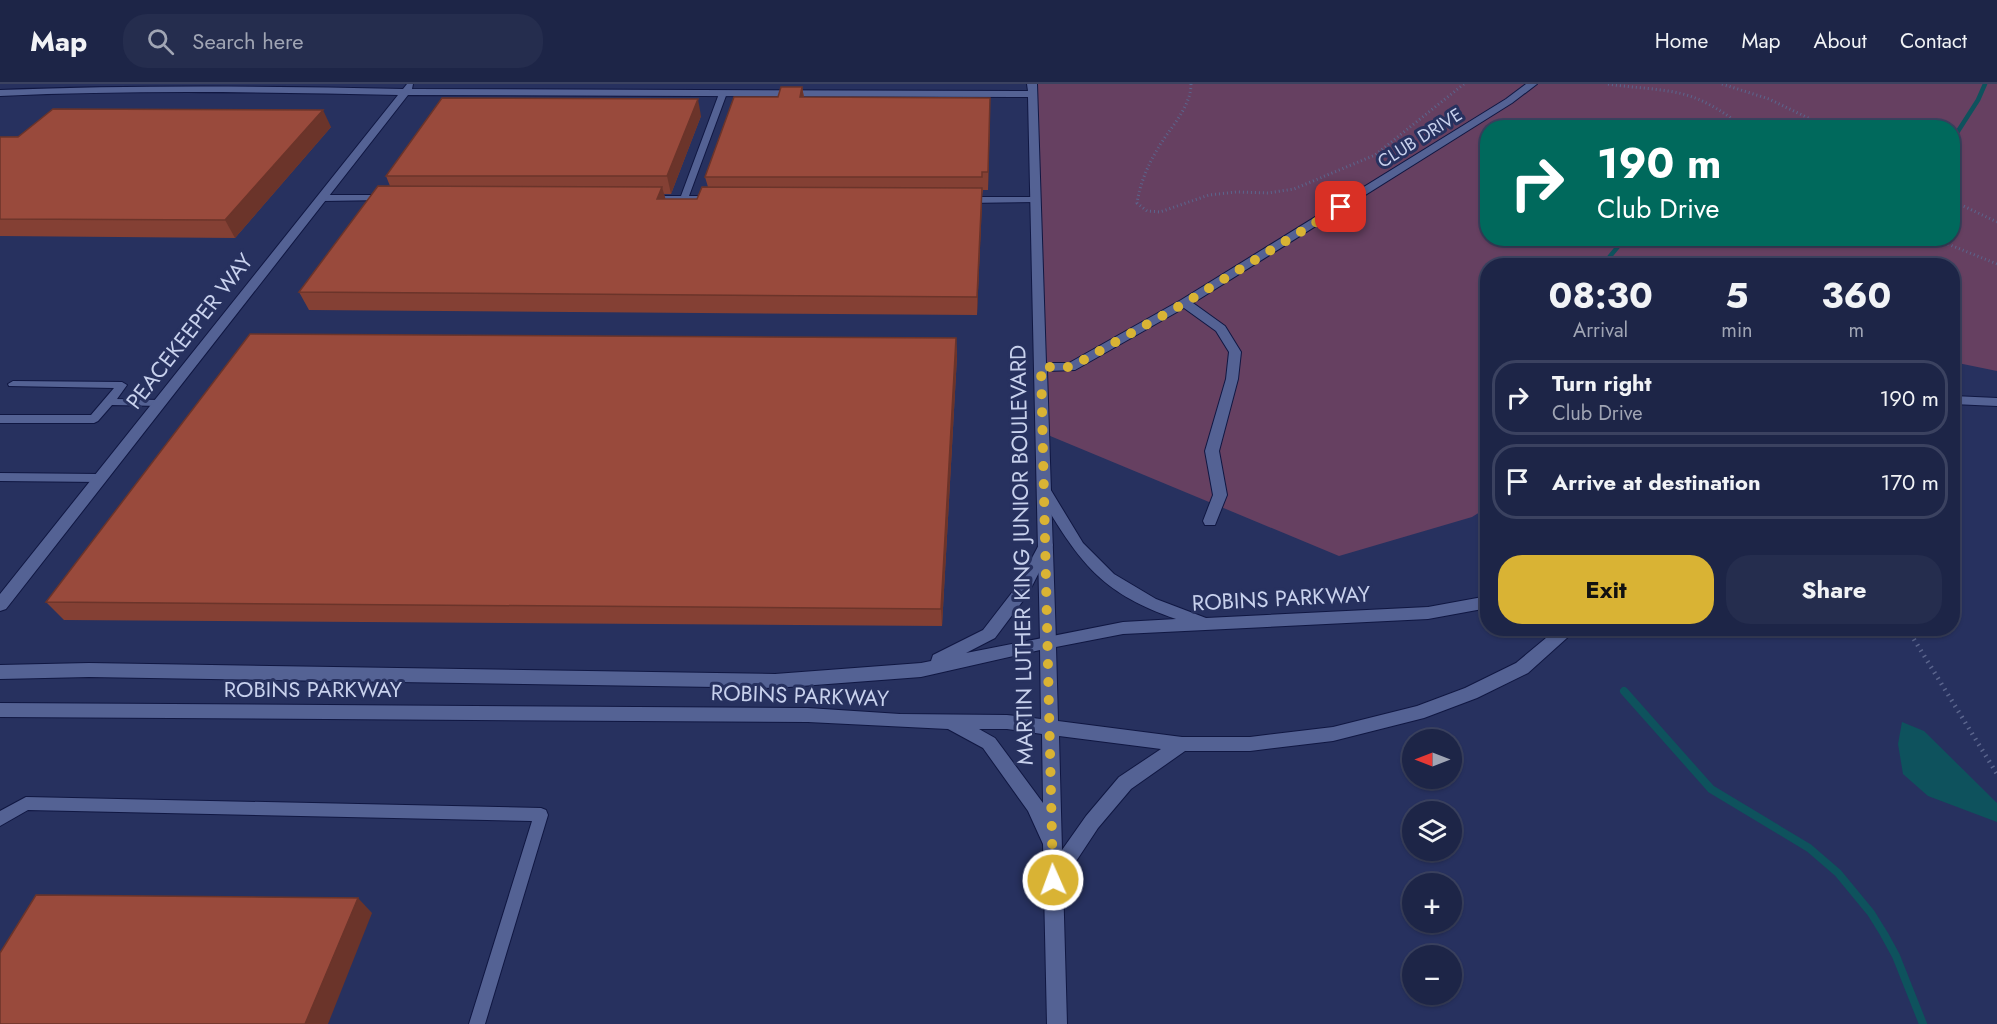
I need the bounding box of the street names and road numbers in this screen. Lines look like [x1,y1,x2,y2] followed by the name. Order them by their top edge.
[1373,102,1467,174] street label: CLUB DRIVE
[118,246,260,416] street label: PEACEKEEPER WAY
[1001,344,1041,765] street label: MARTIN LUTHER KING JUNIOR BOULEVARD
[1191,577,1372,619] street label: ROBINS PARKWAY
[224,673,403,705] street label: ROBINS PARKWAY
[710,676,890,714] street label: ROBINS PARKWAY

